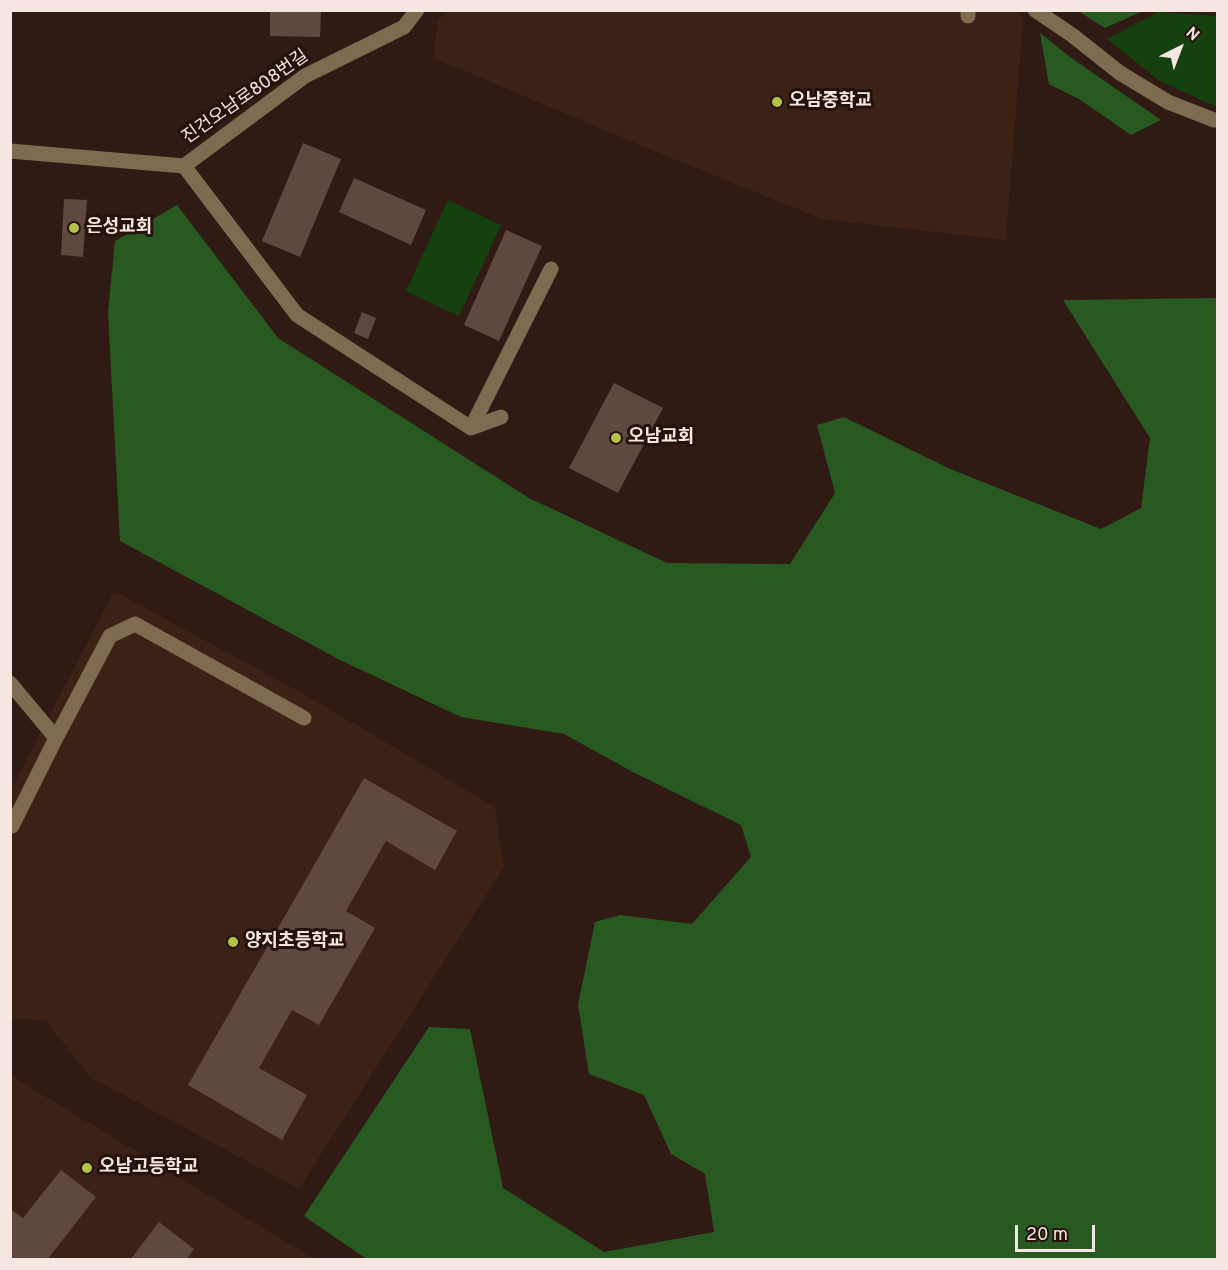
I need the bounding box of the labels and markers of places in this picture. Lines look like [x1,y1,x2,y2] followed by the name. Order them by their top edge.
[789,91,872,113] place label: 오남중학교
[770,95,784,109] marker: 오남중학교
[86,217,152,239] place label: 은성교회
[67,221,81,235] marker: 은성교회
[628,427,694,449] place label: 오남교회
[609,431,623,445] marker: 오남교회
[245,931,344,953] place label: 양지초등학교
[226,935,240,949] marker: 양지초등학교
[99,1157,198,1179] place label: 오남고등학교
[80,1161,94,1175] marker: 오남고등학교

